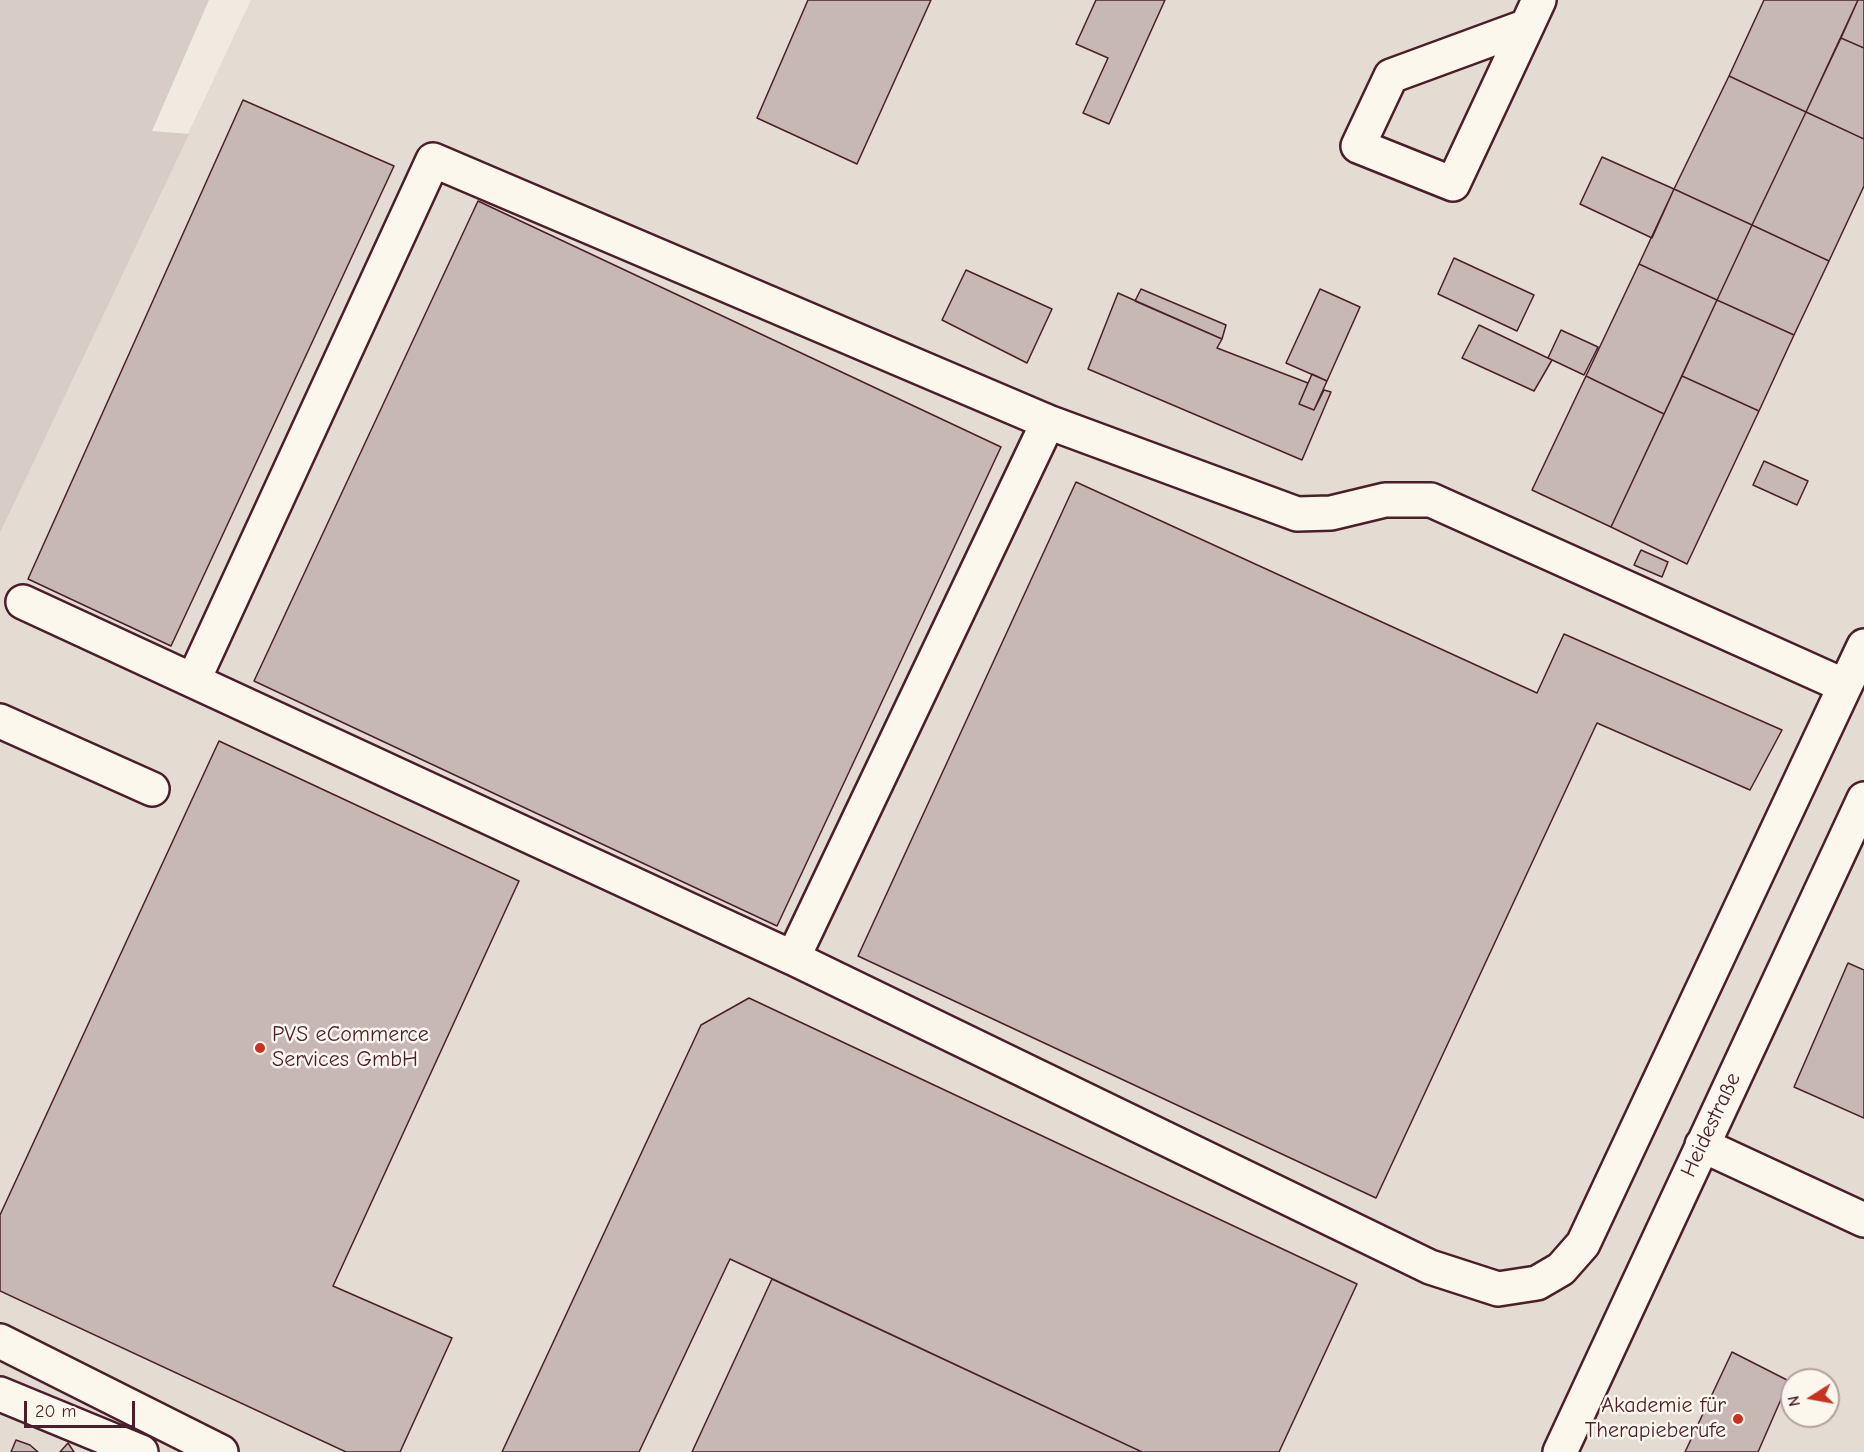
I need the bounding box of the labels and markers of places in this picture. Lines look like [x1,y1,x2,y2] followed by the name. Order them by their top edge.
[272,1022,429,1074] place label: PVS eCommerce Services GmbH
[253,1041,267,1055] marker: PVS eCommerce Services GmbH
[1585,1393,1726,1444] place label: Akademie für Therapieberufe
[1731,1412,1745,1426] marker: Akademie für Therapieberufe

